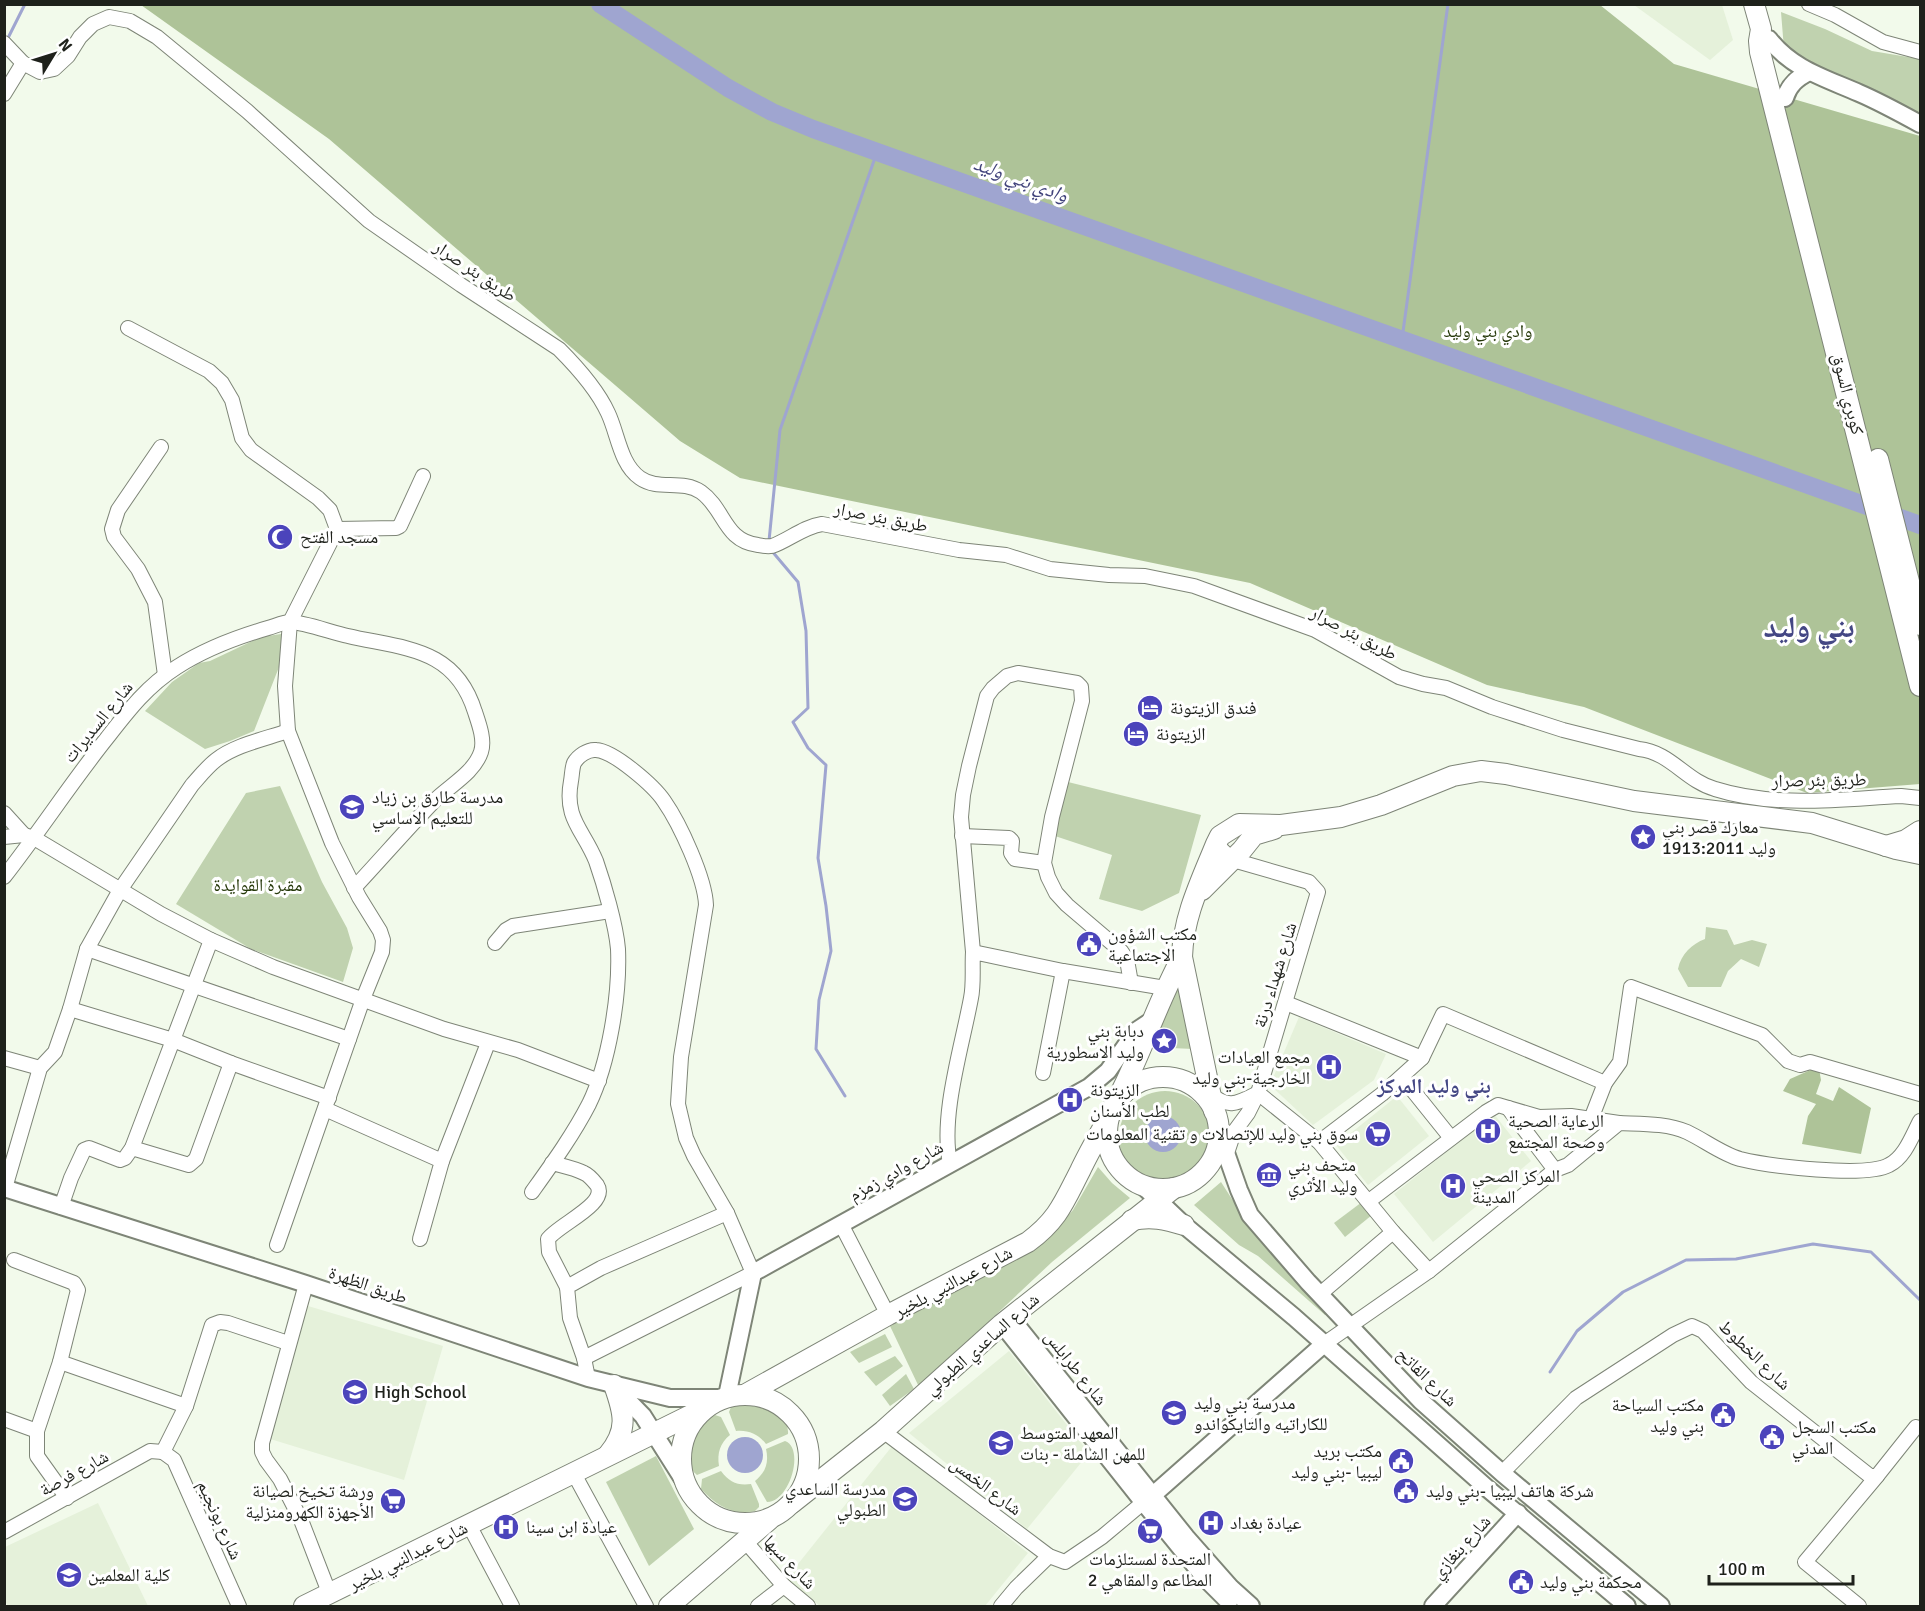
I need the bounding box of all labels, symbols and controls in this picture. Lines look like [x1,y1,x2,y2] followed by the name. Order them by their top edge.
[24,24,84,84] north arrow
[54,35,76,56] text: N
[969,151,1072,211] water label: وادي بني وليد
[429,235,521,307] street label: طريق بئر صرار
[1443,320,1533,346] park label: وادي بني وليد
[1824,351,1869,438] street label: كوبري السوق
[831,497,930,537] street label: طريق بئر صرار
[265,522,295,552] mosque icon: مسجد الفتح
[300,526,378,549] place label: مسجد الفتح
[1306,601,1401,665] street label: طريق بئر صرار
[1763,609,1855,650] district label: بني وليد
[58,677,138,767] street label: شارع السديرات
[1135,693,1165,723] hotel icon: فندق الزيتونة
[1170,697,1257,719] place label: فندق الزيتونة
[1121,719,1151,749] hotel icon: الزيتونة
[1156,723,1206,745] place label: الزيتونة
[1770,768,1867,792] street label: طريق بئر صرار
[372,786,503,833] place label: مدرسة طارق بن زياد للتعليم الاساسي
[337,792,367,822] school or university icon: مدرسة طارق بن زياد للتعليم الاساسي
[1662,816,1776,859] place label: معارك قصر بني وليد 1913:2011
[1628,822,1658,852] place icon: معارك قصر بني وليد 1913:2011
[214,874,302,896] park label: مقبرة القوايدة
[1249,920,1301,1030] street label: شارع شهداء درنة
[1108,923,1197,966] place label: مكتب الشؤون الاجتماعية
[1074,929,1104,959] public building icon: مكتب الشؤون الاجتماعية
[1046,1020,1144,1063] place label: دبابة بني وليد الاسطورية
[1149,1026,1179,1056] place icon: دبابة بني وليد الاسطورية
[1192,1046,1310,1093] place label: مجمع العيادات الخارجية-بني وليد
[1314,1052,1344,1082] hospital icon: مجمع العيادات الخارجية-بني وليد
[1376,1073,1491,1102] district label: بني وليد المركز
[1090,1079,1170,1122] place label: الزيتونة لطب الأسنان
[1055,1085,1085,1115] hospital icon: الزيتونة لطب الأسنان
[1508,1110,1605,1154] place label: الرعاية الصحية وصحة المجتمع
[1473,1116,1503,1146] hospital icon: الرعاية الصحية وصحة المجتمع
[1363,1119,1393,1149] supermarket icon: سوق بني وليد للإتصالات و تقنية المعلومات
[1086,1123,1358,1149] place label: سوق بني وليد للإتصالات و تقنية المعلومات
[845,1136,949,1209] street label: شارع وادي زمزم
[1288,1154,1357,1201] place label: متحف بني وليد الأثري
[1254,1160,1284,1190] museum icon: متحف بني وليد الأثري
[1472,1165,1560,1208] place label: المركز الصحي المدينة
[1438,1171,1468,1201] hospital icon: المركز الصحي المدينة
[889,1242,1018,1326] street label: شارع عبدالنبي بلخير
[326,1261,410,1309] street label: طريق الظهرة
[920,1288,1046,1402] street label: شارع الساعدي الطبولي
[1714,1315,1796,1395] street label: شارع الخطوط
[1040,1326,1112,1410] street label: شارع طرابلس
[1391,1343,1462,1412] street label: شارع الفاتح
[340,1377,370,1407] school or university icon: High School
[374,1381,467,1403] place label: High School
[1194,1392,1328,1435] place label: مدرسة بني وليد للكاراتيه والتايكواندو
[1612,1394,1704,1441] place label: مكتب السياحة بني وليد
[1159,1398,1189,1428] school or university icon: مدرسة بني وليد للكاراتيه والتايكواندو
[1708,1400,1738,1430] public building icon: مكتب السياحة بني وليد
[1792,1416,1876,1463] place label: مكتب السجل المدني
[1020,1422,1145,1465] place label: المعهد المتوسط للمهن الشاملة - بنات
[1757,1422,1787,1452] public building icon: مكتب السجل المدني
[986,1428,1016,1458] school or university icon: المعهد المتوسط للمهن الشاملة - بنات
[1291,1440,1382,1487] place label: مكتب بريد ليبيا -بني وليد
[36,1445,112,1501] street label: شارع فرصة
[1386,1446,1416,1476] public building icon: مكتب بريد ليبيا -بني وليد
[946,1452,1026,1520] street label: شارع الخمس
[1391,1476,1421,1506] public building icon: شركة هاتف ليبيا -بني وليد
[192,1477,247,1563] street label: شارع بونجيم
[785,1478,886,1525] place label: مدرسة الساعدي الطبولي
[245,1480,374,1523] place label: ورشة تخيخ لصيانة الأجهزة الكهرومنزلية
[1426,1480,1594,1506] place label: شركة هاتف ليبيا -بني وليد
[890,1484,920,1514] school or university icon: مدرسة الساعدي الطبولي
[378,1486,408,1516] supermarket icon: ورشة تخيخ لصيانة الأجهزة الكهرومنزلية
[1196,1508,1226,1538] hospital icon: عيادة بغداد
[1427,1510,1498,1586] street label: شارع بنغازي
[491,1512,521,1542] hospital icon: عيادة ابن سينا
[1230,1512,1302,1534] place label: عيادة بغداد
[344,1516,473,1599] street label: شارع عبدالنبي بلخير
[526,1516,617,1538] place label: عيادة ابن سينا
[1135,1516,1165,1546] supermarket icon: المتحدة لمستلزمات المطاعم والمقاهي 2
[759,1530,821,1594] street label: شارع سبها
[1088,1548,1212,1595] place label: المتحدة لمستلزمات المطاعم والمقاهي 2
[1709,1548,1853,1586] scale bar
[1718,1558,1765,1580] text: 100 m
[54,1560,84,1590] school or university icon: كلية المعلمين
[88,1564,171,1586] place label: كلية المعلمين
[1506,1567,1536,1597] public building icon: محكمة بني وليد
[1540,1571,1642,1597] place label: محكمة بني وليد

